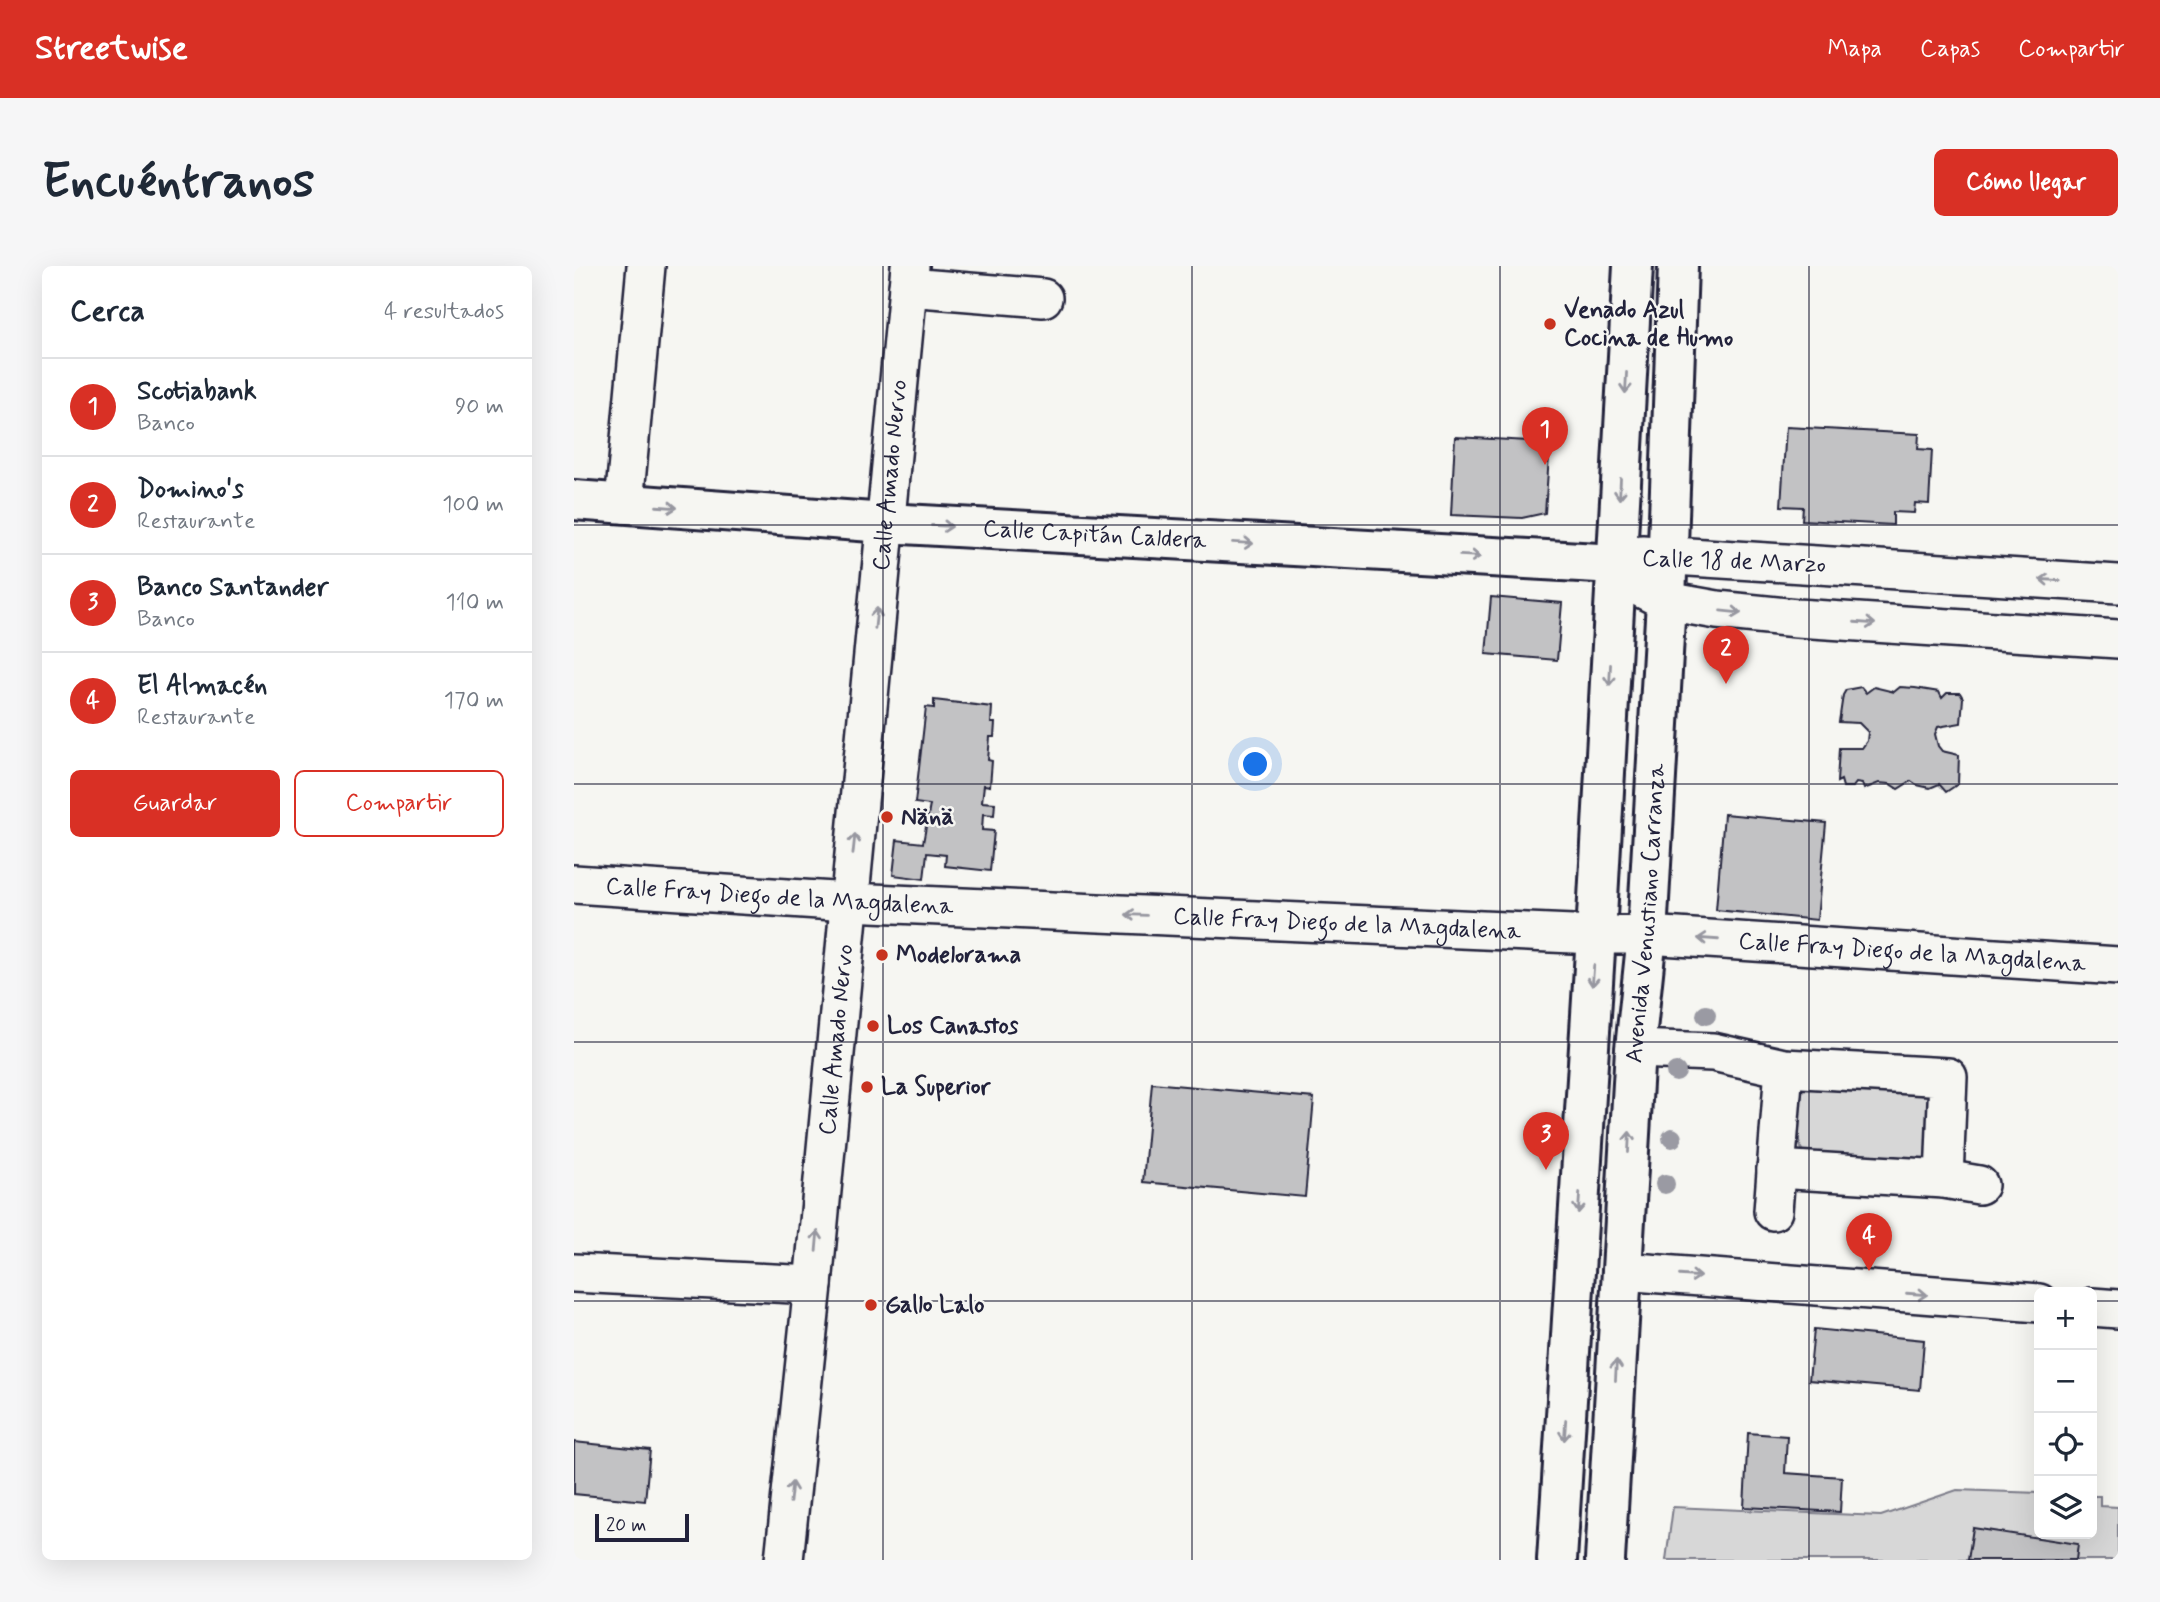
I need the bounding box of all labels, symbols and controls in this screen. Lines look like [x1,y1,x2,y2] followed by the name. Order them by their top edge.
[35,27,188,71] text: Streetwise
[1827,34,1882,65] text: Mapa
[1920,34,1980,65] text: Capas
[2018,34,2125,65] text: Compartir
[1934,149,2118,216] button: Cómo llegar
[42,150,314,215] text: Encuéntranos
[70,292,145,331] text: Cerca
[1564,295,1733,354] place label: Venado Azul Cocina de Humo
[384,297,504,327] text: 4 resultados
[1542,316,1558,332] marker: Venado Azul Cocina de Humo
[1620,371,1633,394] one-way arrow
[137,375,257,409] text: Scotiabank
[866,378,915,572] street label: Calle Amado Nervo
[88,392,98,422] text: 1
[455,392,504,422] text: 90 m
[1522,407,1568,465] pin: 1
[137,409,195,439] text: Banco
[137,473,244,507] text: Domino's
[1614,477,1627,500] one-way arrow
[87,490,99,520] text: 2
[442,490,504,520] text: 100 m
[655,501,677,514] one-way arrow
[137,507,255,537] text: Restaurante
[982,513,1208,557] street label: Calle Capitán Caldera
[931,520,953,533] one-way arrow
[1231,537,1254,550] one-way arrow
[1641,543,1827,581] street label: Calle 18 de Marzo
[1458,550,1481,563] one-way arrow
[137,571,329,605] text: Banco Santander
[2039,573,2062,586] one-way arrow
[88,588,98,618] text: 3
[445,588,504,618] text: 110 m
[137,605,195,635] text: Banco
[1719,606,1742,619] one-way arrow
[870,607,883,630] one-way arrow
[1853,616,1876,629] one-way arrow
[1703,626,1749,684] pin: 2
[1603,664,1616,686] one-way arrow
[137,669,267,703] text: El Almacén
[86,686,100,716] text: 4
[444,686,504,716] text: 170 m
[137,703,255,733] text: Restaurante
[1238,747,1272,781] your location
[1619,762,1672,1064] street label: Avenida Venustiano Carranza
[70,770,280,837] button: Guardar
[294,770,504,837] button: Compartir
[901,802,954,833] place label: Nänä
[879,809,895,825] marker: Nänä
[848,833,861,856] one-way arrow
[605,871,955,922] street label: Calle Fray Diego de la Magdalena
[1172,901,1522,947] street label: Calle Fray Diego de la Magdalena
[1125,908,1148,921] one-way arrow
[1737,926,2087,979] street label: Calle Fray Diego de la Magdalena
[1697,932,1719,945] one-way arrow
[896,940,1022,971] place label: Modelorama
[812,943,861,1137] street label: Calle Amado Nervo
[874,947,890,963] marker: Modelorama
[1587,964,1600,987] one-way arrow
[887,1011,1019,1042] place label: Los Canastos
[865,1018,881,1034] marker: Los Canastos
[881,1072,992,1103] place label: La Superior
[859,1079,875,1095] marker: La Superior
[1523,1112,1569,1170] pin: 3
[1623,1131,1636,1154] one-way arrow
[1573,1191,1586,1214] one-way arrow
[1846,1213,1892,1271] pin: 4
[811,1231,824,1253] one-way arrow
[1678,1270,1701,1283] one-way arrow
[2034,1287,2097,1539] map controls
[2034,1287,2097,1350] button: +
[1905,1288,1927,1301] one-way arrow
[885,1290,984,1321] place label: Gallo Lalo
[863,1297,879,1313] marker: Gallo Lalo
[2034,1350,2097,1413] button: −
[1610,1359,1623,1381] one-way arrow
[2034,1413,2097,1476] button: locate
[1559,1418,1572,1441] one-way arrow
[2034,1476,2097,1539] button: layers
[784,1481,797,1504] one-way arrow
[595,1511,690,1543] scale bar
[606,1513,646,1538] text: 20 m

